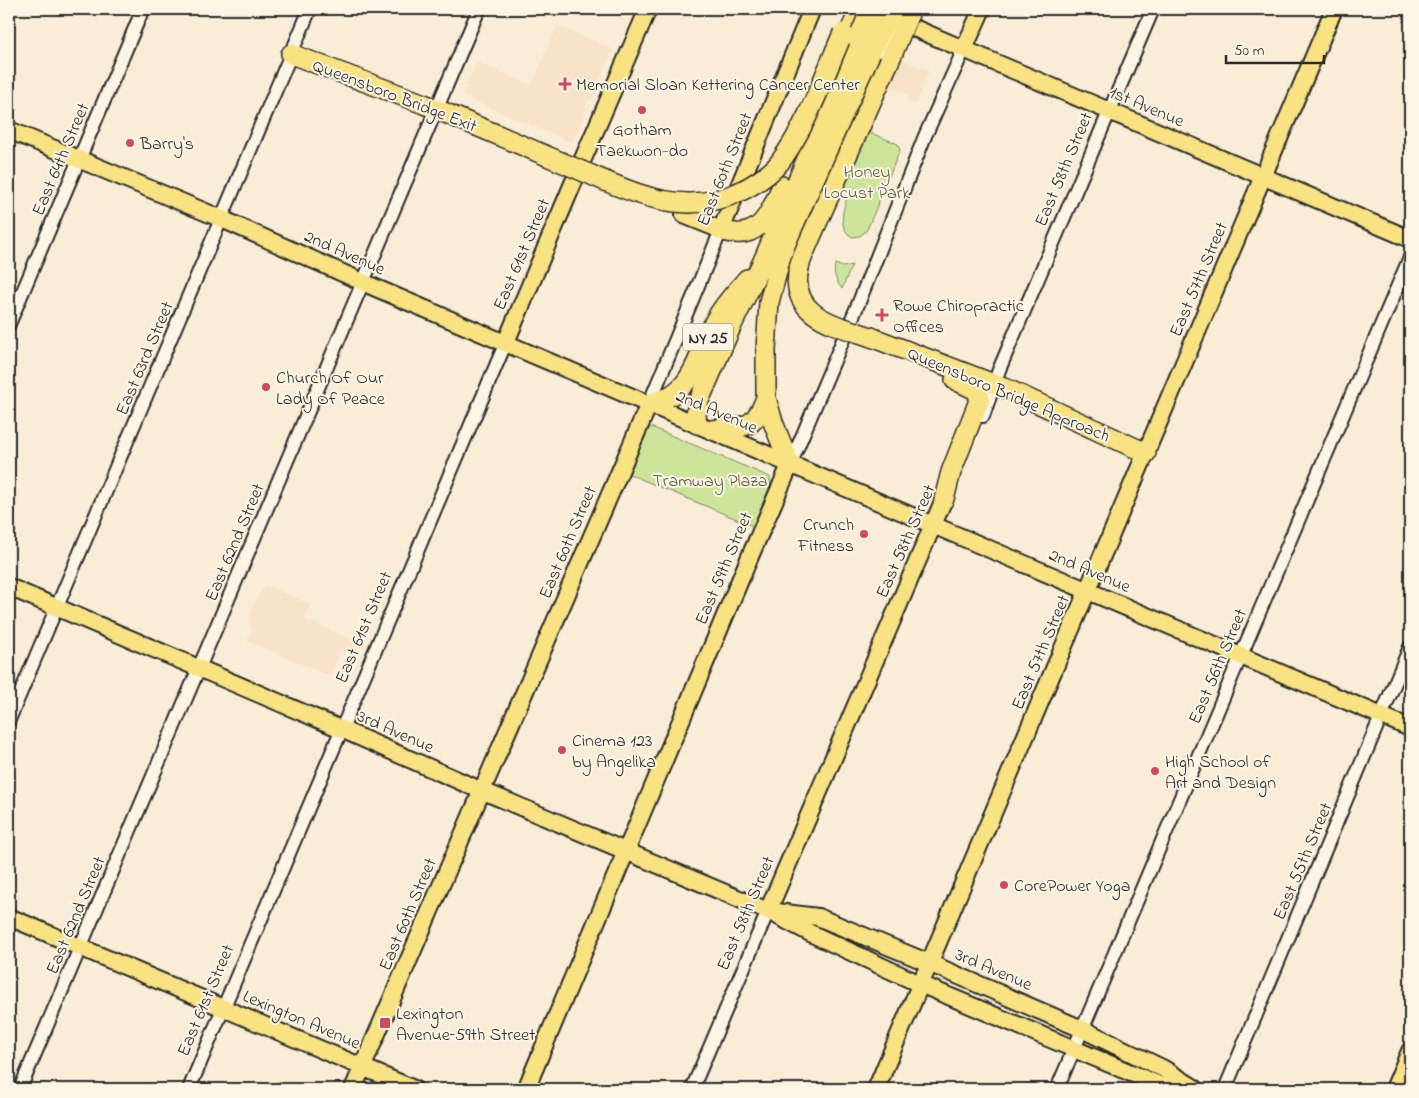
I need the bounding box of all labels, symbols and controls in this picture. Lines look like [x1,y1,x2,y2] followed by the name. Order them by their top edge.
[1226,32,1324,64] scale bar
[1234,40,1265,62] text: 50 m
[308,54,480,141] street label: Queensboro Bridge Exit
[576,73,860,100] place label: Memorial Sloan Kettering Cancer Center
[558,77,572,91] marker: Memorial Sloan Kettering Cancer Center
[1105,80,1189,136] street label: 1st Avenue
[26,99,97,220] street label: East 64th Street
[636,104,648,116] marker: Gotham Taekwon-do
[691,109,760,230] street label: East 60th Street
[1029,109,1101,231] street label: East 58th Street
[596,118,688,165] place label: Gotham Taekwon-do
[139,132,194,158] place label: Barry's
[124,137,136,149] marker: Barry's
[824,160,910,207] park label: Honey Locust Park
[488,195,558,315] street label: East 61st Street
[1164,218,1236,341] street label: East 57th Street
[299,224,390,284] street label: 2nd Avenue
[893,294,1024,341] place label: Rowe Chiropractic Offices
[110,298,181,420] street label: East 63rd Street
[875,308,889,322] marker: Rowe Chiropractic Offices
[683,324,733,351] road number: NY 25
[902,341,1114,451] street label: Queensboro Bridge Approach
[276,366,386,413] place label: Church Of Our Lady Of Peace
[260,381,272,393] marker: Church Of Our Lady Of Peace
[671,384,762,442] street label: 2nd Avenue
[653,469,767,495] park label: Tramway Plaza
[199,480,272,606] street label: East 62nd Street
[870,481,943,603] street label: East 58th Street
[533,482,604,603] street label: East 60th Street
[689,508,760,629] street label: East 59th Street
[797,513,854,560] place label: Crunch Fitness
[858,528,870,540] marker: Crunch Fitness
[1044,543,1135,601] street label: 2nd Avenue
[330,568,400,688] street label: East 61st Street
[1006,591,1078,714] street label: East 57th Street
[1183,605,1255,728] street label: East 56th Street
[353,704,439,762] street label: 3rd Avenue
[572,729,656,777] place label: Cinema 123 by Angelika
[556,744,568,756] marker: Cinema 123 by Angelika
[1165,750,1276,798] place label: High School of Art and Design
[1149,765,1161,777] marker: High School of Art and Design
[1267,799,1340,925] street label: East 55th Street
[40,853,113,979] street label: East 62nd Street
[711,853,783,975] street label: East 58th Street
[373,854,444,975] street label: East 60th Street
[1014,874,1130,901] place label: CorePower Yoga
[998,879,1010,891] marker: CorePower Yoga
[172,941,242,1061] street label: East 61st Street
[951,943,1037,999] street label: 3rd Avenue
[238,984,365,1059] street label: Lexington Avenue
[396,1002,535,1049] place label: Lexington Avenue–59th Street
[378,1016,392,1030] marker: Lexington Avenue–59th Street

